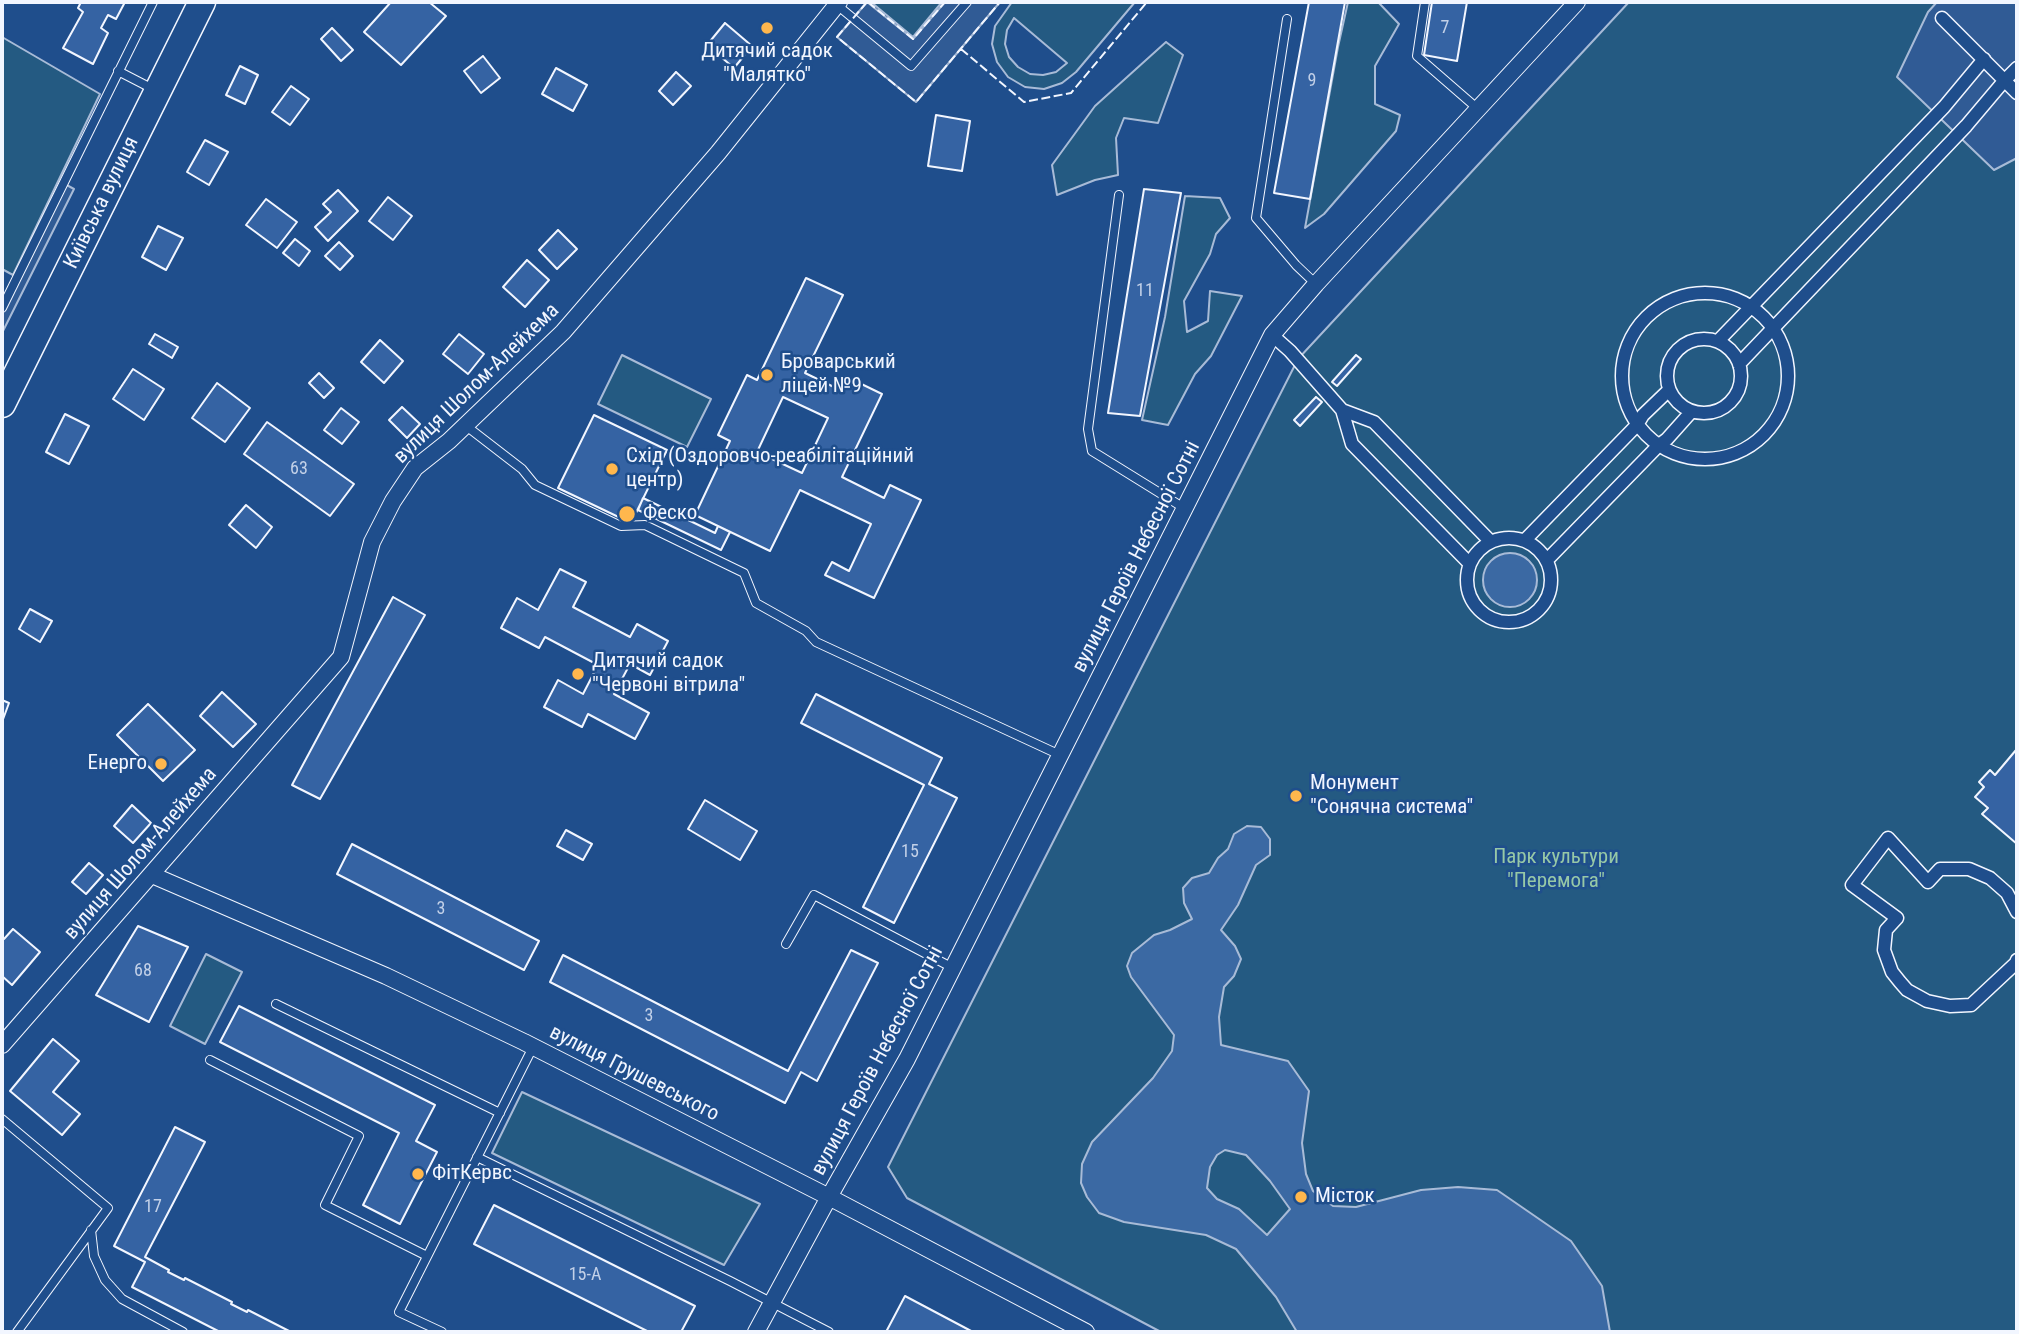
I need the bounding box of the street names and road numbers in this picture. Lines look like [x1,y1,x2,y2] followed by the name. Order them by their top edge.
[59,133,145,273] street label: Київська вулиця
[389,299,565,469] street label: вулиця Шолом-Алейхема
[1068,437,1206,677] street label: вулиця Героїв Небесної Сотні
[59,763,223,945] street label: вулиця Шолом-Алейхема
[807,942,949,1180] street label: вулиця Героїв Небесної Сотні
[545,1020,723,1128] street label: вулиця Грушевського

